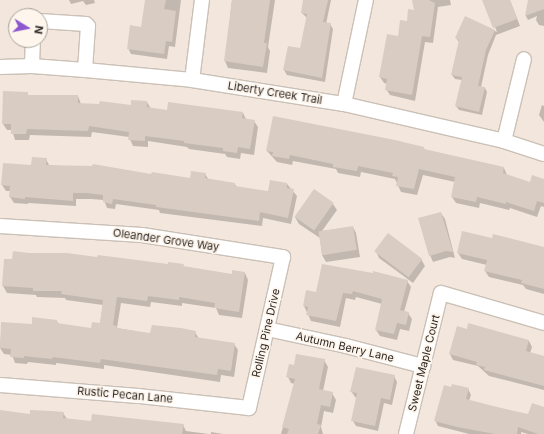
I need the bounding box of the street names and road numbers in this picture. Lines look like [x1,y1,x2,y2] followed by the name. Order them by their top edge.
[227,79,323,107] street label: Liberty Creek Trail
[112,226,220,254] street label: Oleander Grove Way
[249,287,283,379] street label: Rolling Pine Drive
[406,313,442,413] street label: Sweet Maple Court
[295,329,395,365] street label: Autumn Berry Lane
[77,384,173,406] street label: Rustic Pecan Lane

